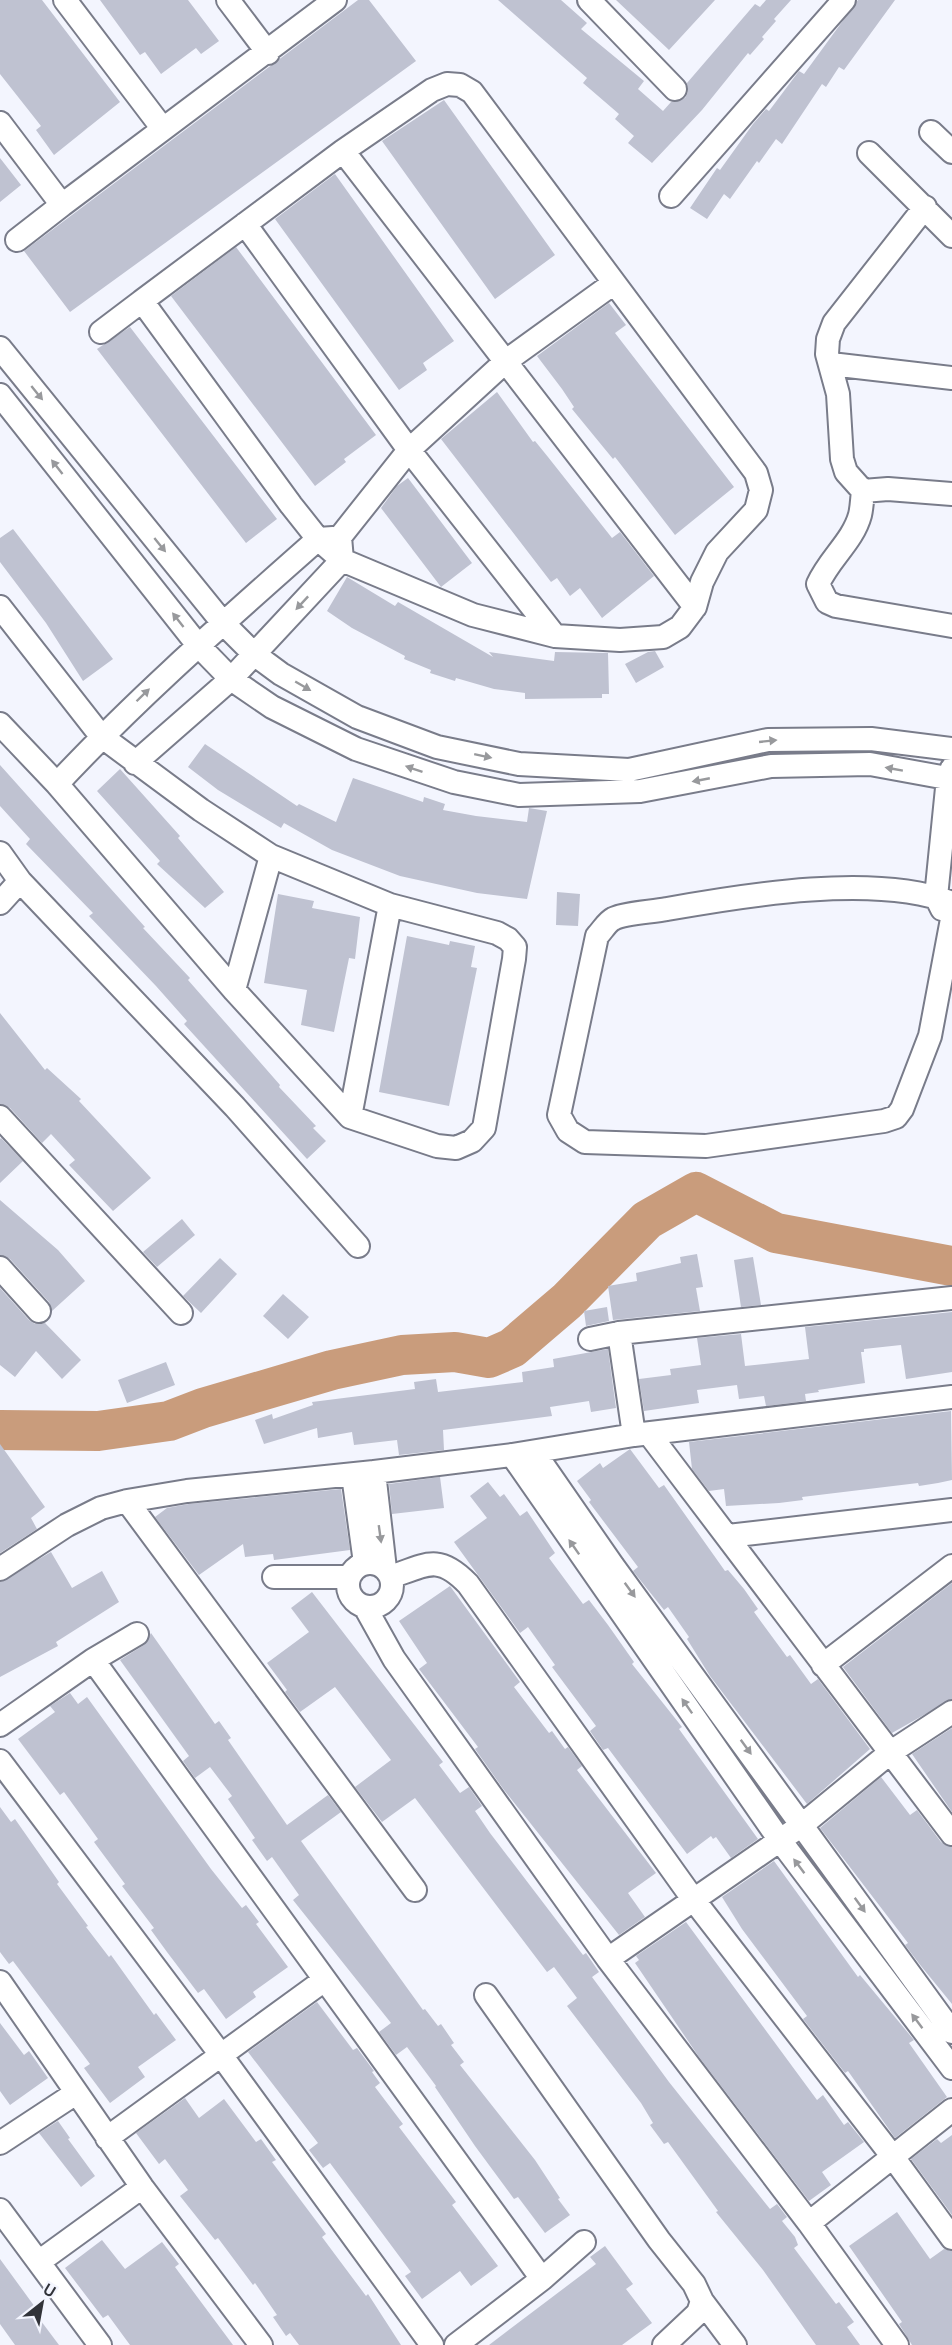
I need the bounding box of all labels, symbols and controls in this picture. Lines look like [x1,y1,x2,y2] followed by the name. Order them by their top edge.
[30,385,43,401] one-way arrow
[51,459,64,475] one-way arrow
[153,537,166,553] one-way arrow
[295,595,309,610] one-way arrow
[171,612,184,628] one-way arrow
[295,681,312,691] one-way arrow
[136,689,150,703] one-way arrow
[759,736,778,746] one-way arrow
[474,752,492,762] one-way arrow
[405,763,423,773] one-way arrow
[885,764,904,773] one-way arrow
[691,776,710,785] one-way arrow
[376,1525,385,1544] one-way arrow
[568,1540,580,1556] one-way arrow
[624,1582,636,1597] one-way arrow
[681,1699,693,1715] one-way arrow
[739,1740,751,1755] one-way arrow
[792,1858,805,1874] one-way arrow
[854,1896,866,1912] one-way arrow
[911,2014,923,2029] one-way arrow
[12,2273,72,2333] north arrow
[39,2280,59,2303] text: U

